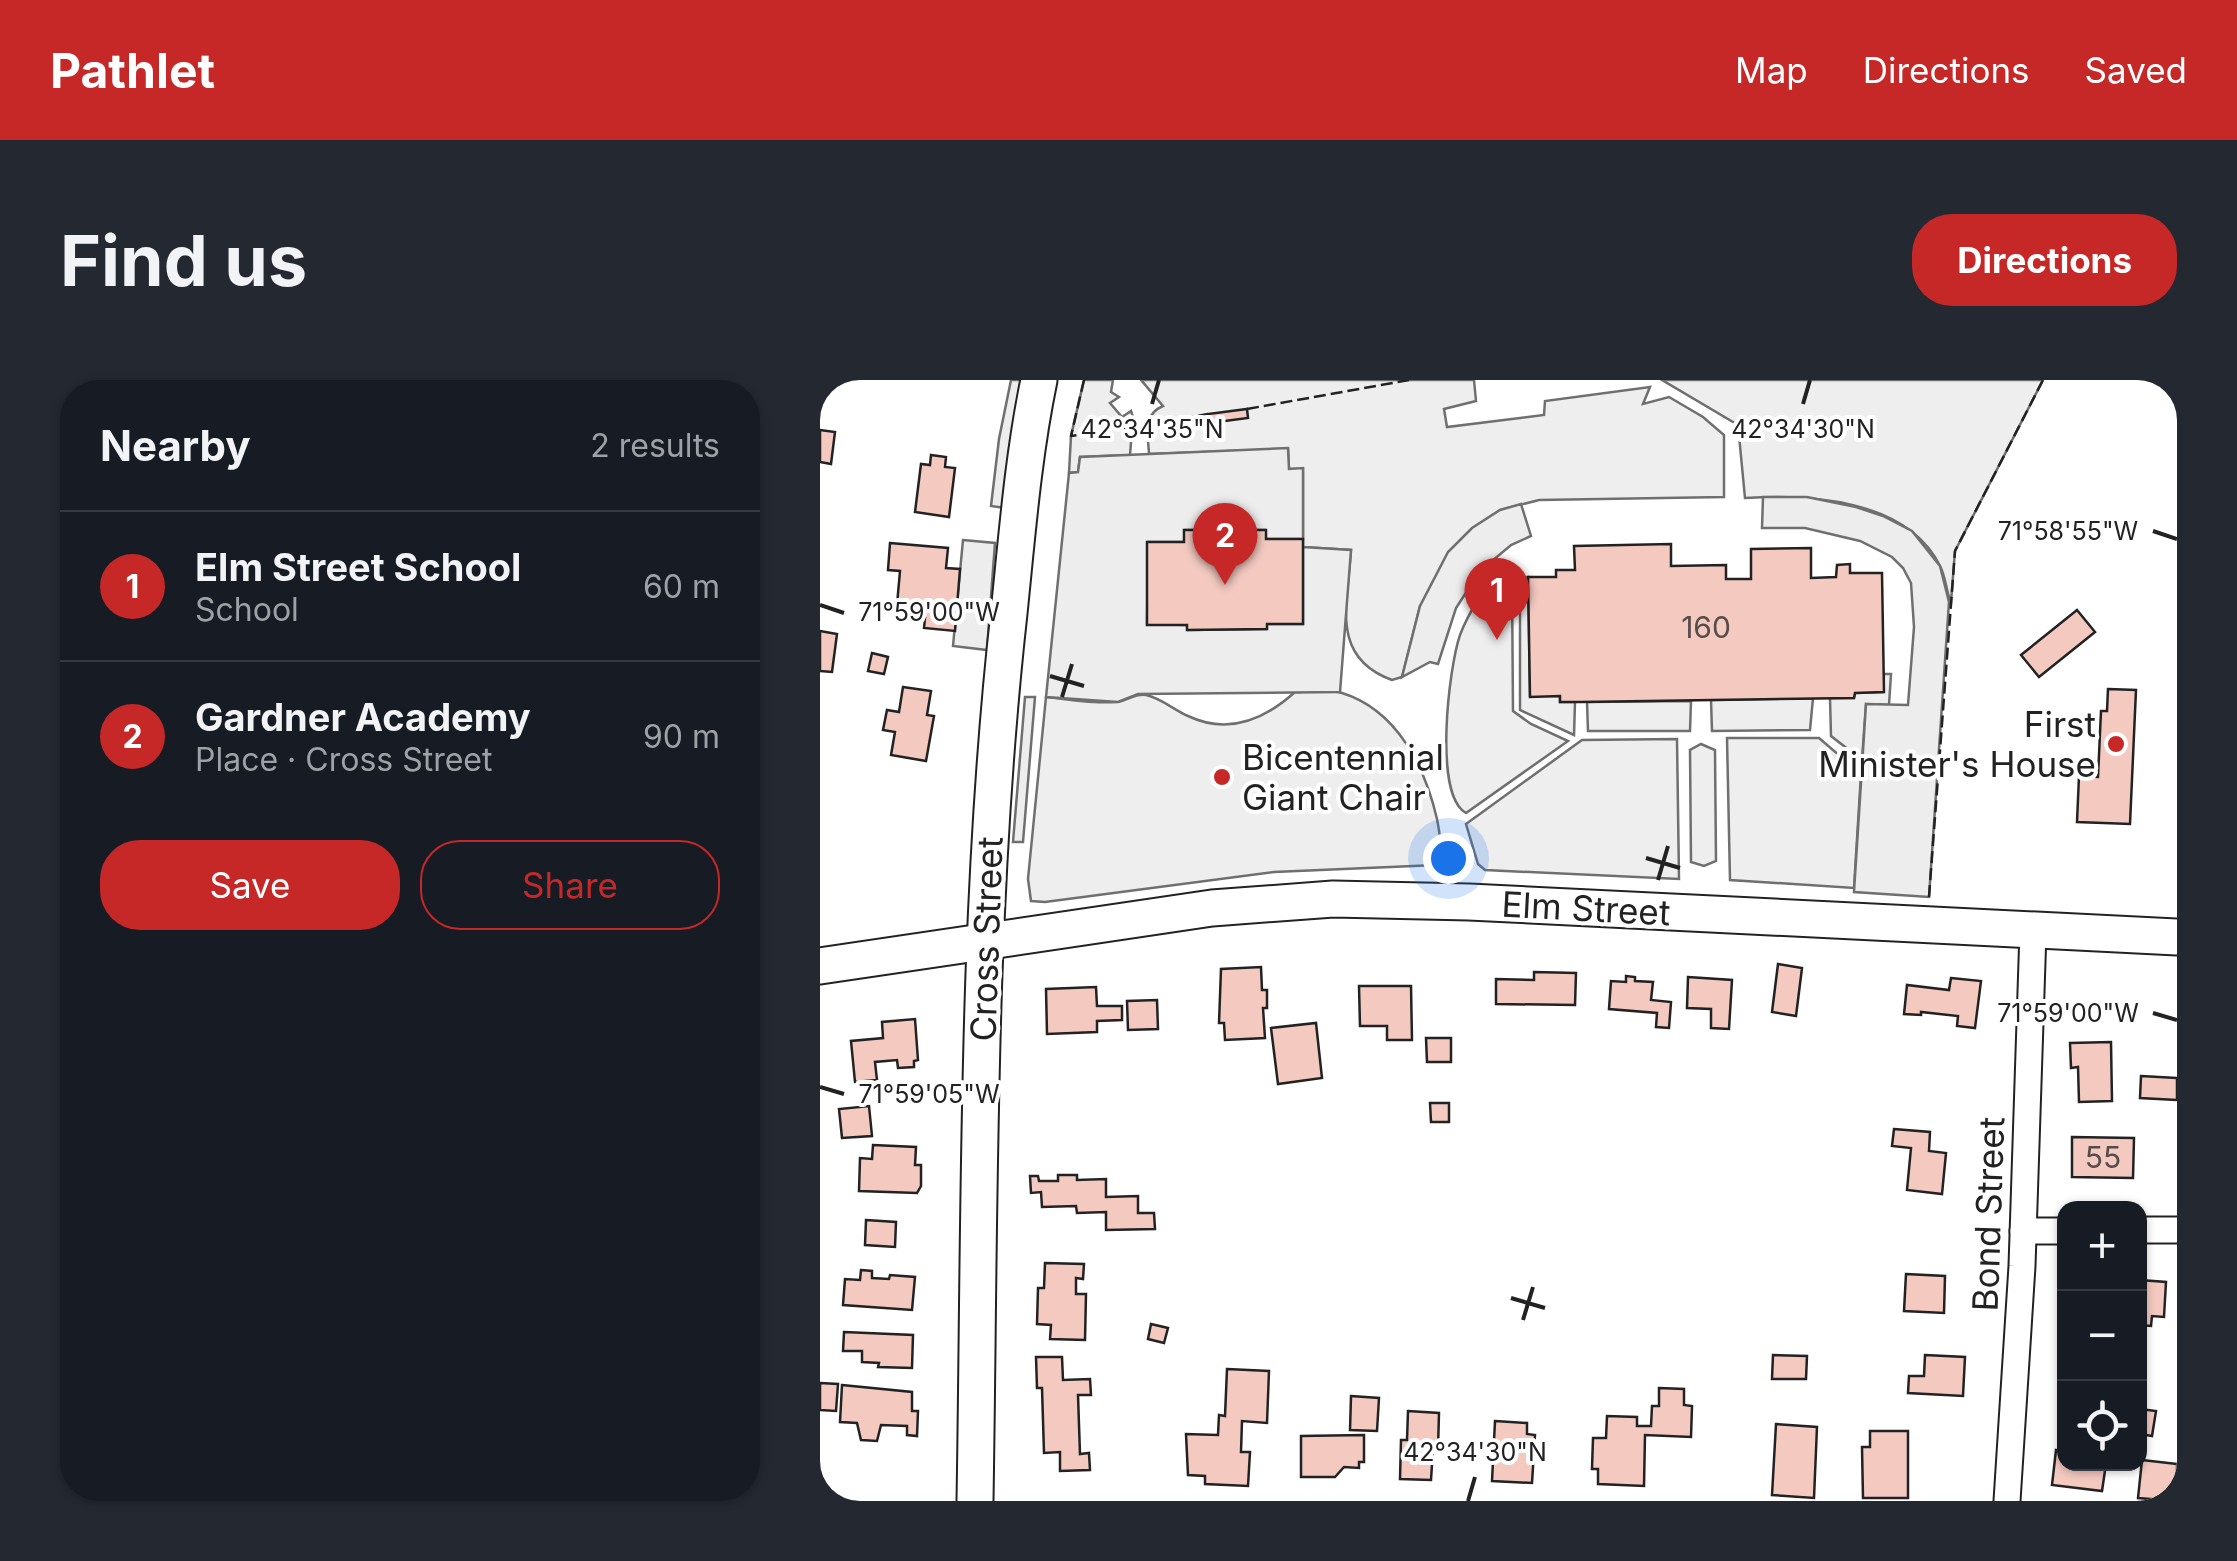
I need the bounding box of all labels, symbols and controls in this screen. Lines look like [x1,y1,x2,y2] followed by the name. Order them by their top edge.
[50,41,215,100] text: Pathlet
[1735,49,1808,91] text: Map
[1863,49,2030,91] text: Directions
[2085,49,2187,91] text: Saved
[1912,214,2177,306] button: Directions
[60,218,307,303] text: Find us
[1081,414,1224,444] text: 42°34'35"N
[1731,414,1875,444] text: 42°34'30"N
[100,420,251,471] text: Nearby
[590,426,720,465] text: 2 results
[1192,502,1258,585] pin: 2
[1998,516,2138,546] text: 71°58'55"W
[195,544,521,590] text: Elm Street School
[1464,558,1530,640] pin: 1
[126,567,139,606] text: 1
[643,567,720,606] text: 60 m
[195,590,299,629] text: School
[858,597,1000,627] text: 71°59'00"W
[1681,609,1731,645] house number: 160
[195,694,531,740] text: Gardner Academy
[1818,703,2096,785] place label: First Minister's House
[122,717,143,756] text: 2
[643,717,720,756] text: 90 m
[2105,733,2127,755] marker: First Minister's House
[1242,736,1444,818] place label: Bicentennial Giant Chair
[195,740,492,779] text: Place · Cross Street
[1211,766,1233,788] marker: Bicentennial Giant Chair
[1423,833,1474,884] your location
[961,836,1011,1042] street label: Cross Street
[100,840,400,930] button: Save
[420,840,720,930] button: Share
[1501,883,1671,933] street label: Elm Street
[1997,998,2139,1028] text: 71°59'00"W
[858,1079,1000,1109] text: 71°59'05"W
[1964,1116,2012,1312] street label: Bond Street
[2085,1139,2121,1175] house number: 55
[2057,1201,2147,1471] map controls
[2057,1201,2147,1291] button: +
[2057,1291,2147,1381] button: −
[2057,1381,2147,1471] button: locate
[1403,1437,1547,1467] text: 42°34'30"N

